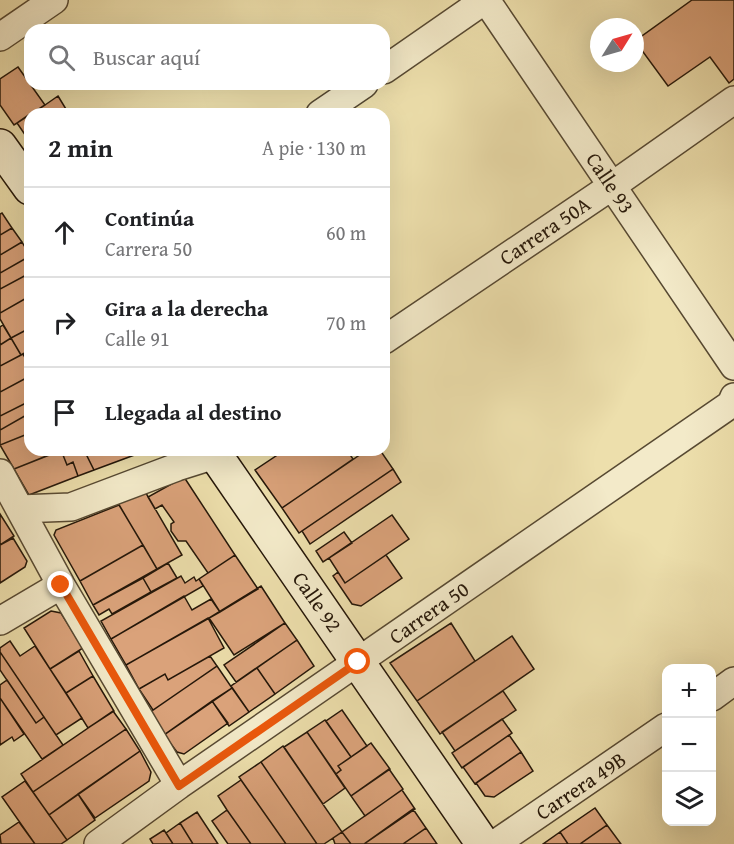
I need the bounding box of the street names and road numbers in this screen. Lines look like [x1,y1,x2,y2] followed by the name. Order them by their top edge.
[579,146,642,220] street label: Calle 93
[493,188,597,273] street label: Carrera 50A
[285,565,350,638] street label: Calle 92
[382,574,475,652] street label: Carrera 50
[529,744,632,827] street label: Carrera 49B

